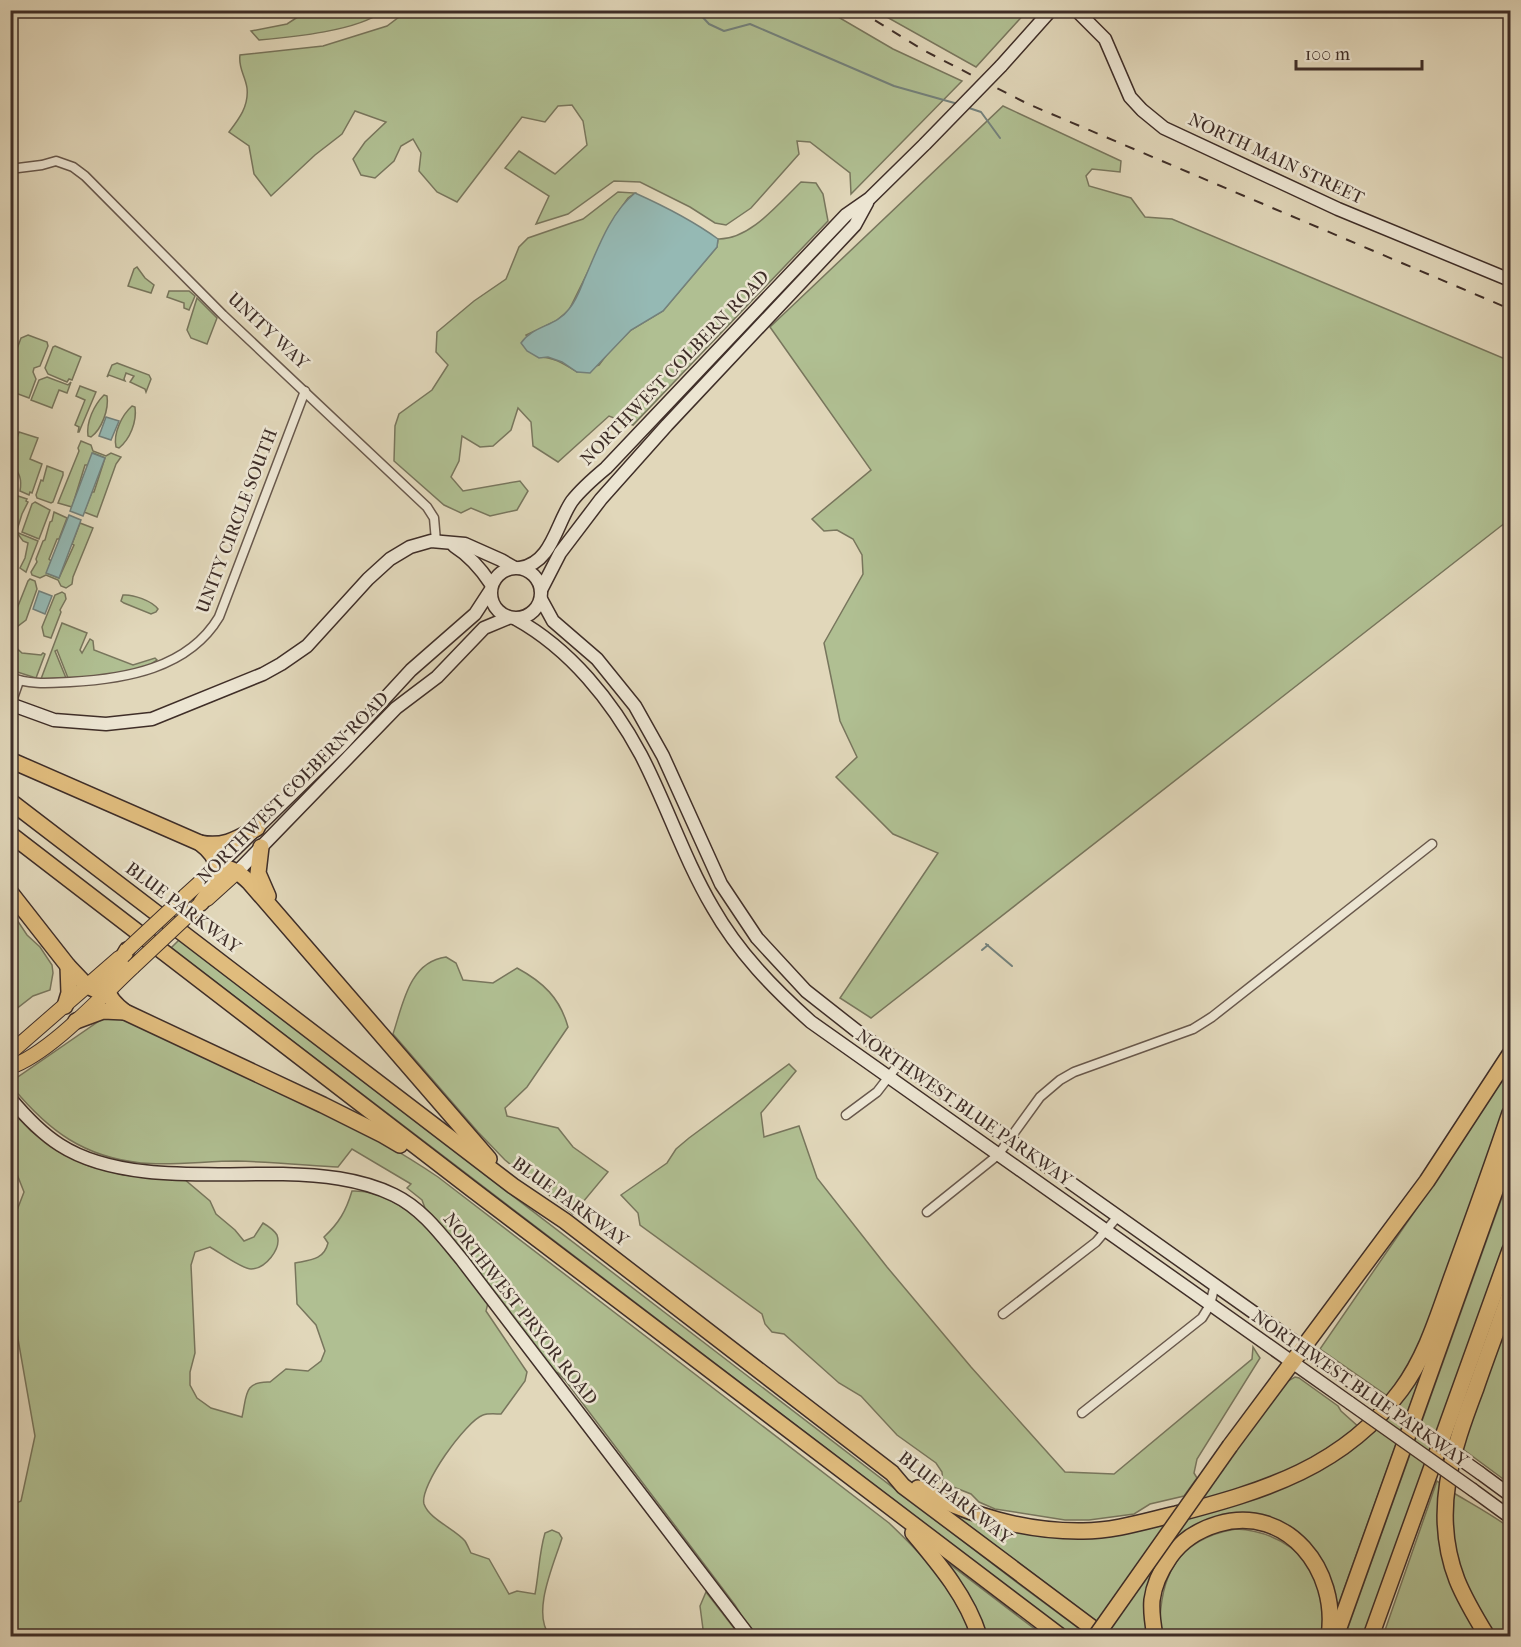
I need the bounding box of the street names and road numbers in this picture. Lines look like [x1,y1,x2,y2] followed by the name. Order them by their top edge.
[1185,109,1368,209] street label: NORTH MAIN STREET
[576,266,774,470] street label: NORTHWEST COLBERN ROAD
[223,288,313,374] street label: UNITY WAY
[192,426,282,616] street label: UNITY CIRCLE SOUTH
[193,688,393,888] street label: NORTHWEST COLBERN ROAD
[121,858,245,959] street label: BLUE PARKWAY
[852,1025,1077,1191] street label: NORTHWEST BLUE PARKWAY
[508,1153,633,1252] street label: BLUE PARKWAY
[439,1209,601,1409] street label: NORTHWEST PRYOR ROAD
[1248,1306,1473,1472] street label: NORTHWEST BLUE PARKWAY
[894,1447,1017,1549] street label: BLUE PARKWAY

